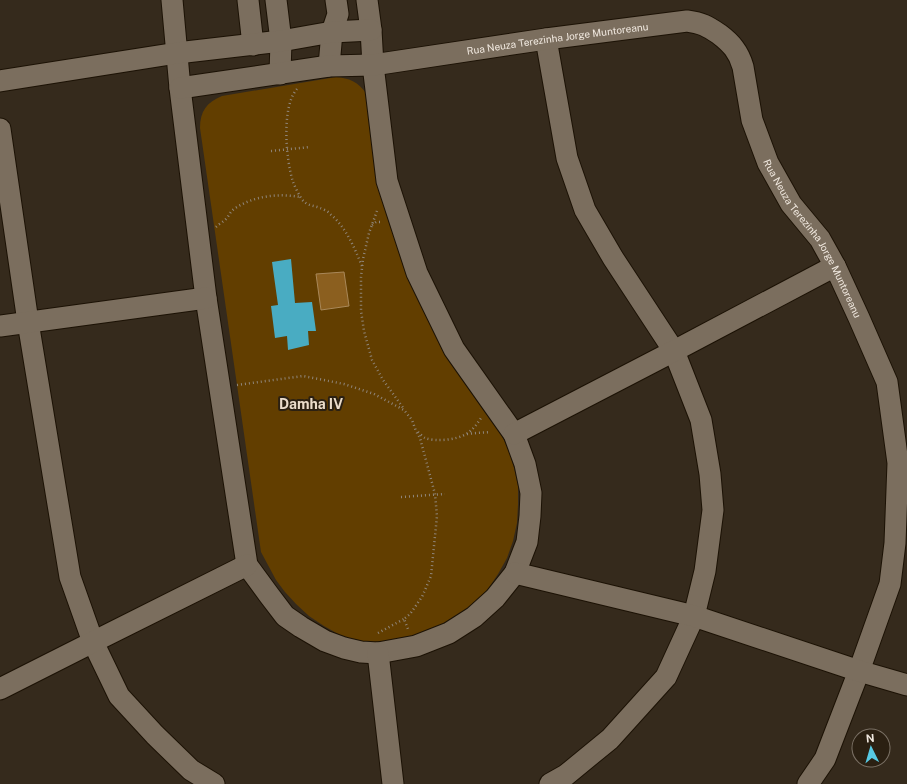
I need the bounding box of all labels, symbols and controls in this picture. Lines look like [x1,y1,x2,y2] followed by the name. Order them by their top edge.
[466,20,649,57] street label: Rua Neuza Terezinha Jorge Muntoreanu
[761,158,864,320] street label: Rua Neuza Terezinha Jorge Muntoreanu
[279,396,343,412] district label: Damha IV
[851,728,891,768] north arrow
[865,732,875,744] text: N

